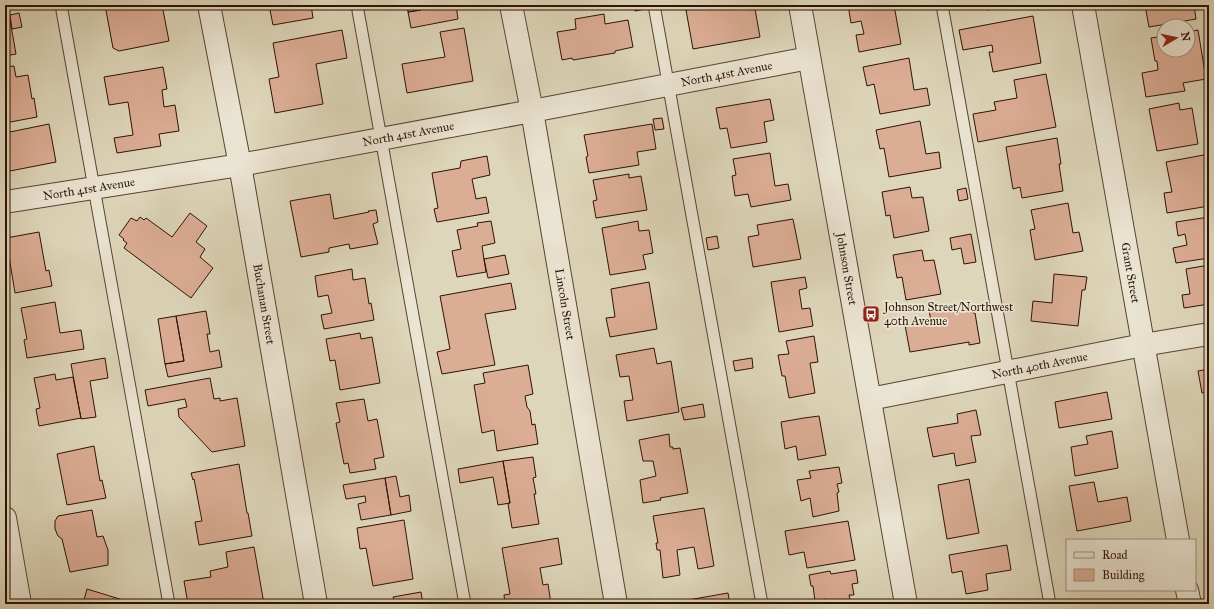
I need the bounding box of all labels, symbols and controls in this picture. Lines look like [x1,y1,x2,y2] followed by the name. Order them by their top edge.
[1156,18,1196,58] north arrow
[1178,31,1193,43] text: N
[680,58,774,89] street label: North 41st Avenue
[361,119,455,149] street label: North 41st Avenue
[42,175,136,203] street label: North 41st Avenue
[832,230,860,307] street label: Johnson Street
[1118,241,1143,305] street label: Grant Street
[250,263,278,346] street label: Buchanan Street
[552,267,578,342] street label: Lincoln Street
[882,300,1014,328] place label: Johnson Street/Northwest 40th Avenue
[861,304,881,324] bus stop icon: Johnson Street/Northwest 40th Avenue
[991,349,1089,382] street label: North 40th Avenue
[1066,539,1196,591] legend
[1102,548,1128,562] text: Road
[1102,568,1145,583] text: Building

